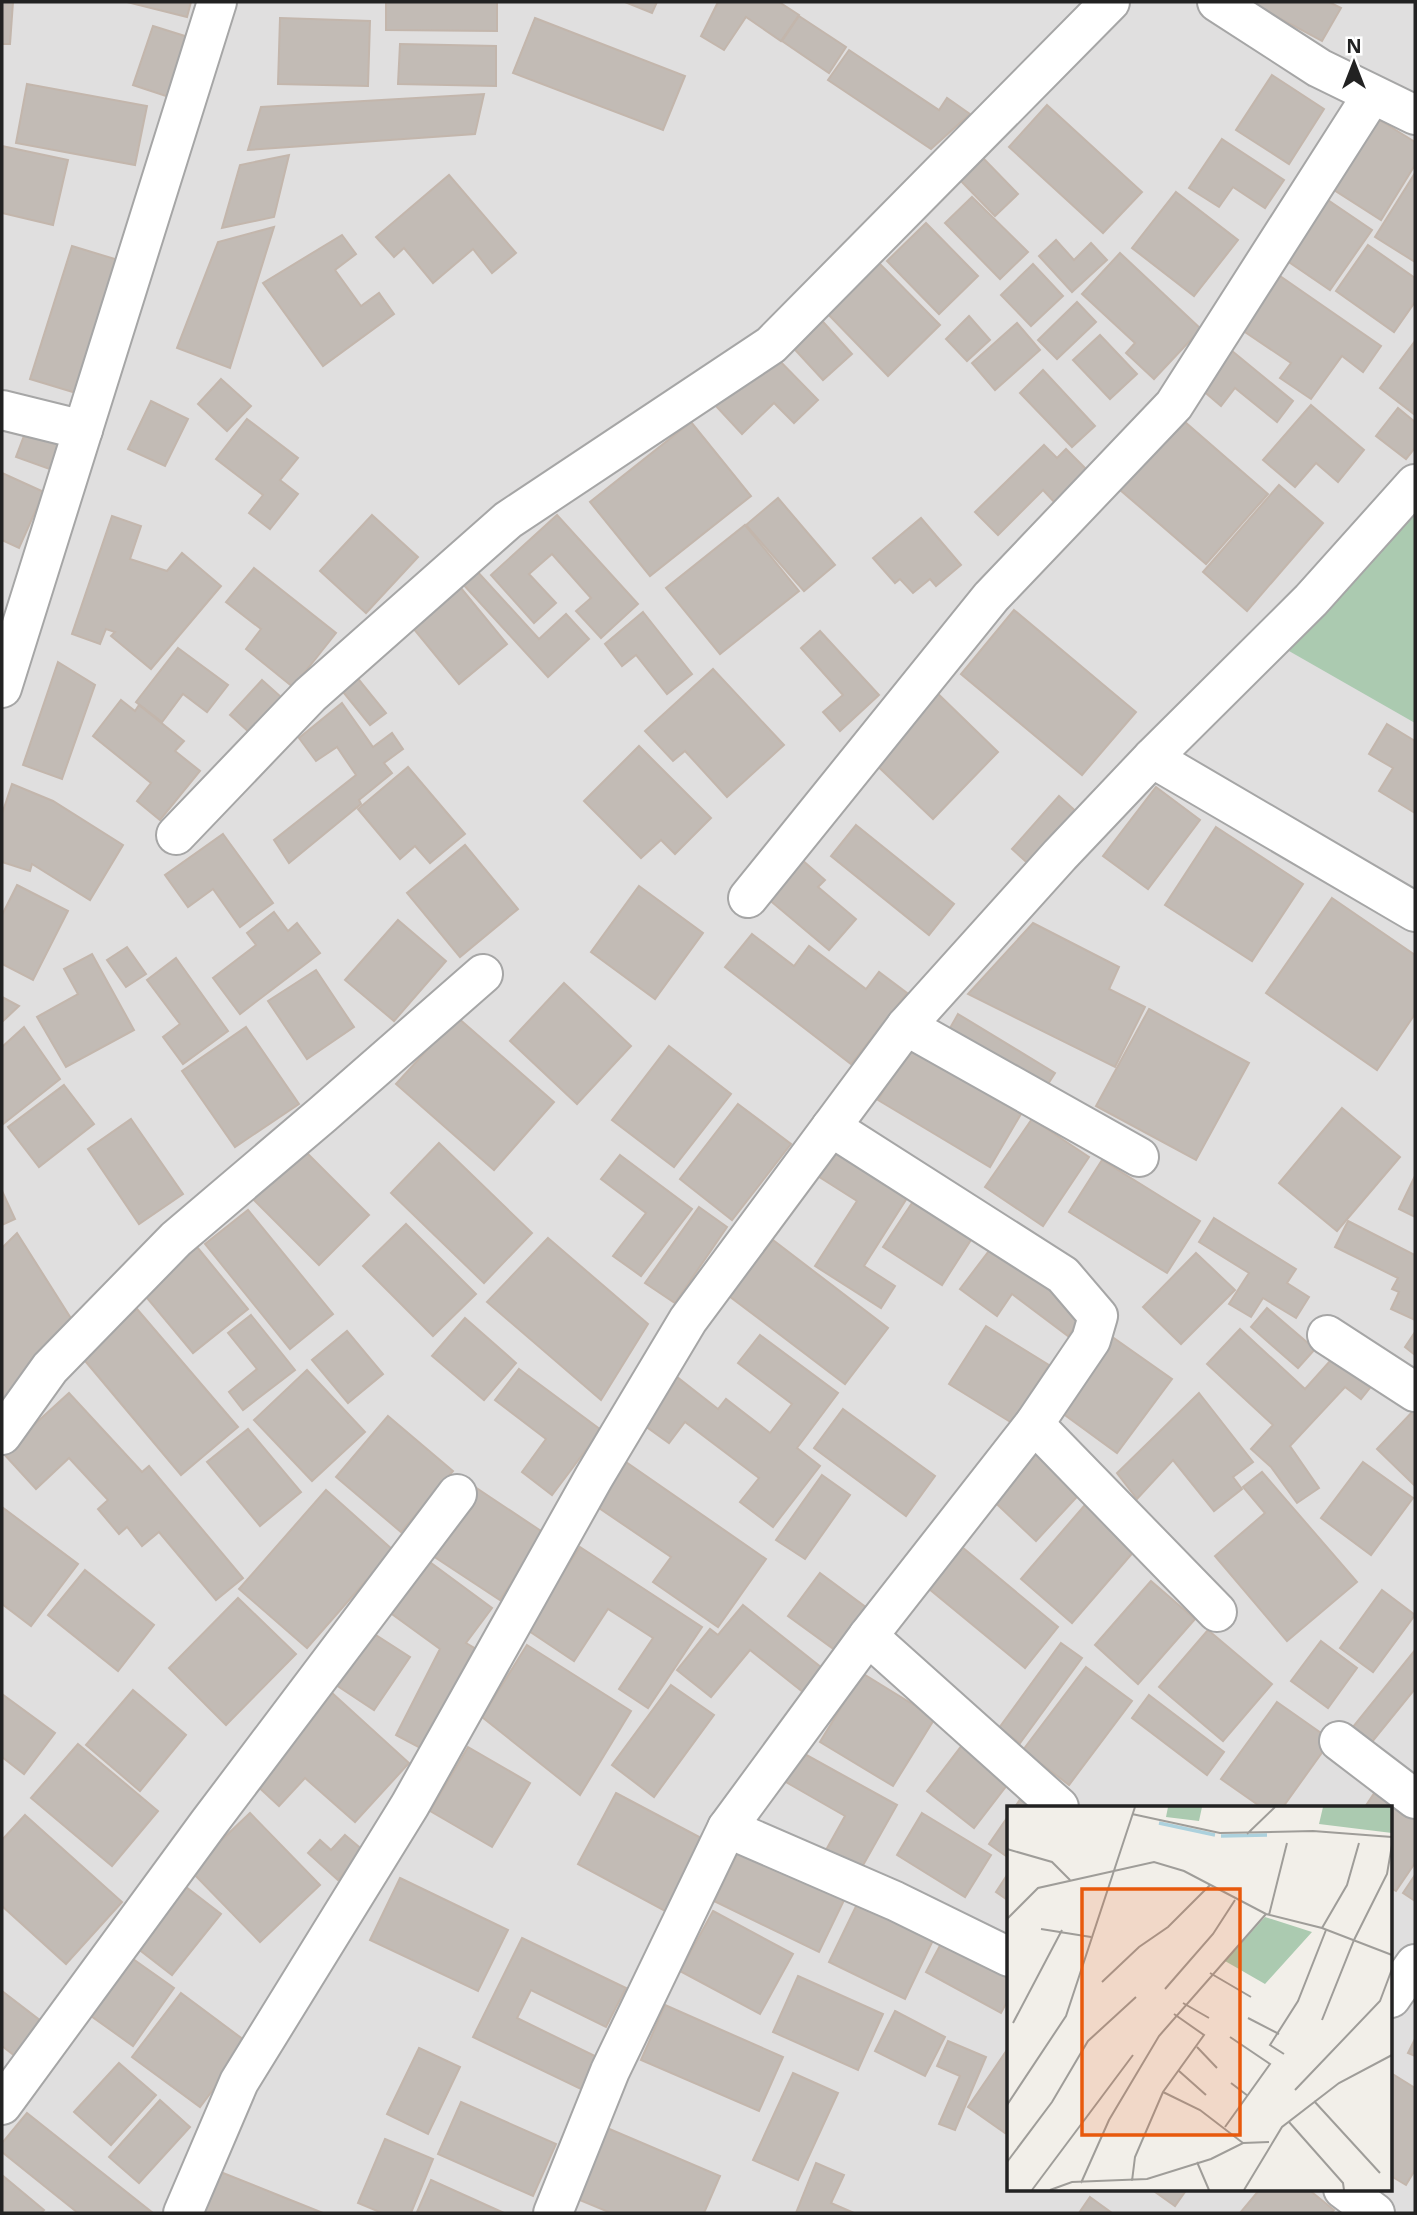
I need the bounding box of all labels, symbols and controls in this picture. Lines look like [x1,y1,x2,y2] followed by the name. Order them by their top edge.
[1319,28,1389,98] north arrow
[1346,33,1362,59] text: N
[1007,1806,1392,2190] inset map

